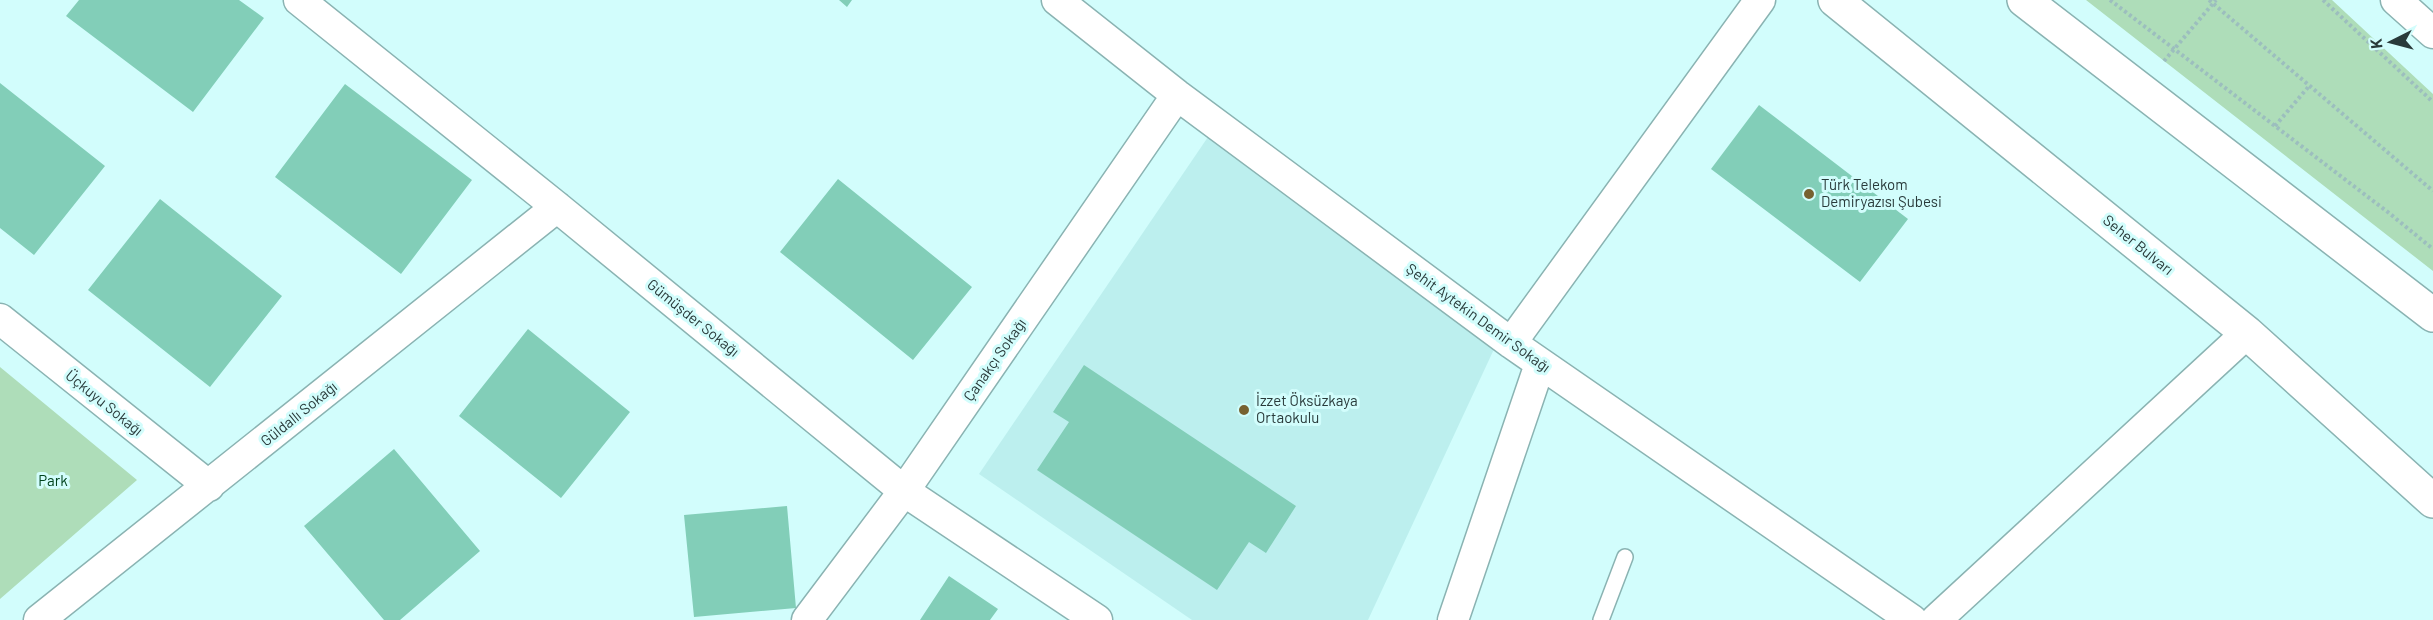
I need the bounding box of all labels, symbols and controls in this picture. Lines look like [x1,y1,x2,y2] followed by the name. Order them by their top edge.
[2361,12,2421,72] north arrow
[2366,38,2386,50] text: K
[1821,175,1942,210] place label: Türk Telekom Demiryazısı Şubesi
[1802,187,1816,201] marker: Türk Telekom Demiryazısı Şubesi
[2100,210,2177,278] street label: Seher Bulvarı
[1403,259,1554,375] street label: Şehit Aytekin Demir Sokağı
[644,275,743,360] street label: Gümüşder Sokağı
[959,315,1029,404] street label: Çanakçı Sokağı
[62,366,147,439] street label: Üçkuyu Sokağı
[257,377,340,449] street label: Güldallı Sokağı
[1256,391,1358,426] place label: İzzet Öksüzkaya Ortaokulu
[1237,403,1251,417] marker: İzzet Öksüzkaya Ortaokulu
[38,471,68,489] park label: Park

